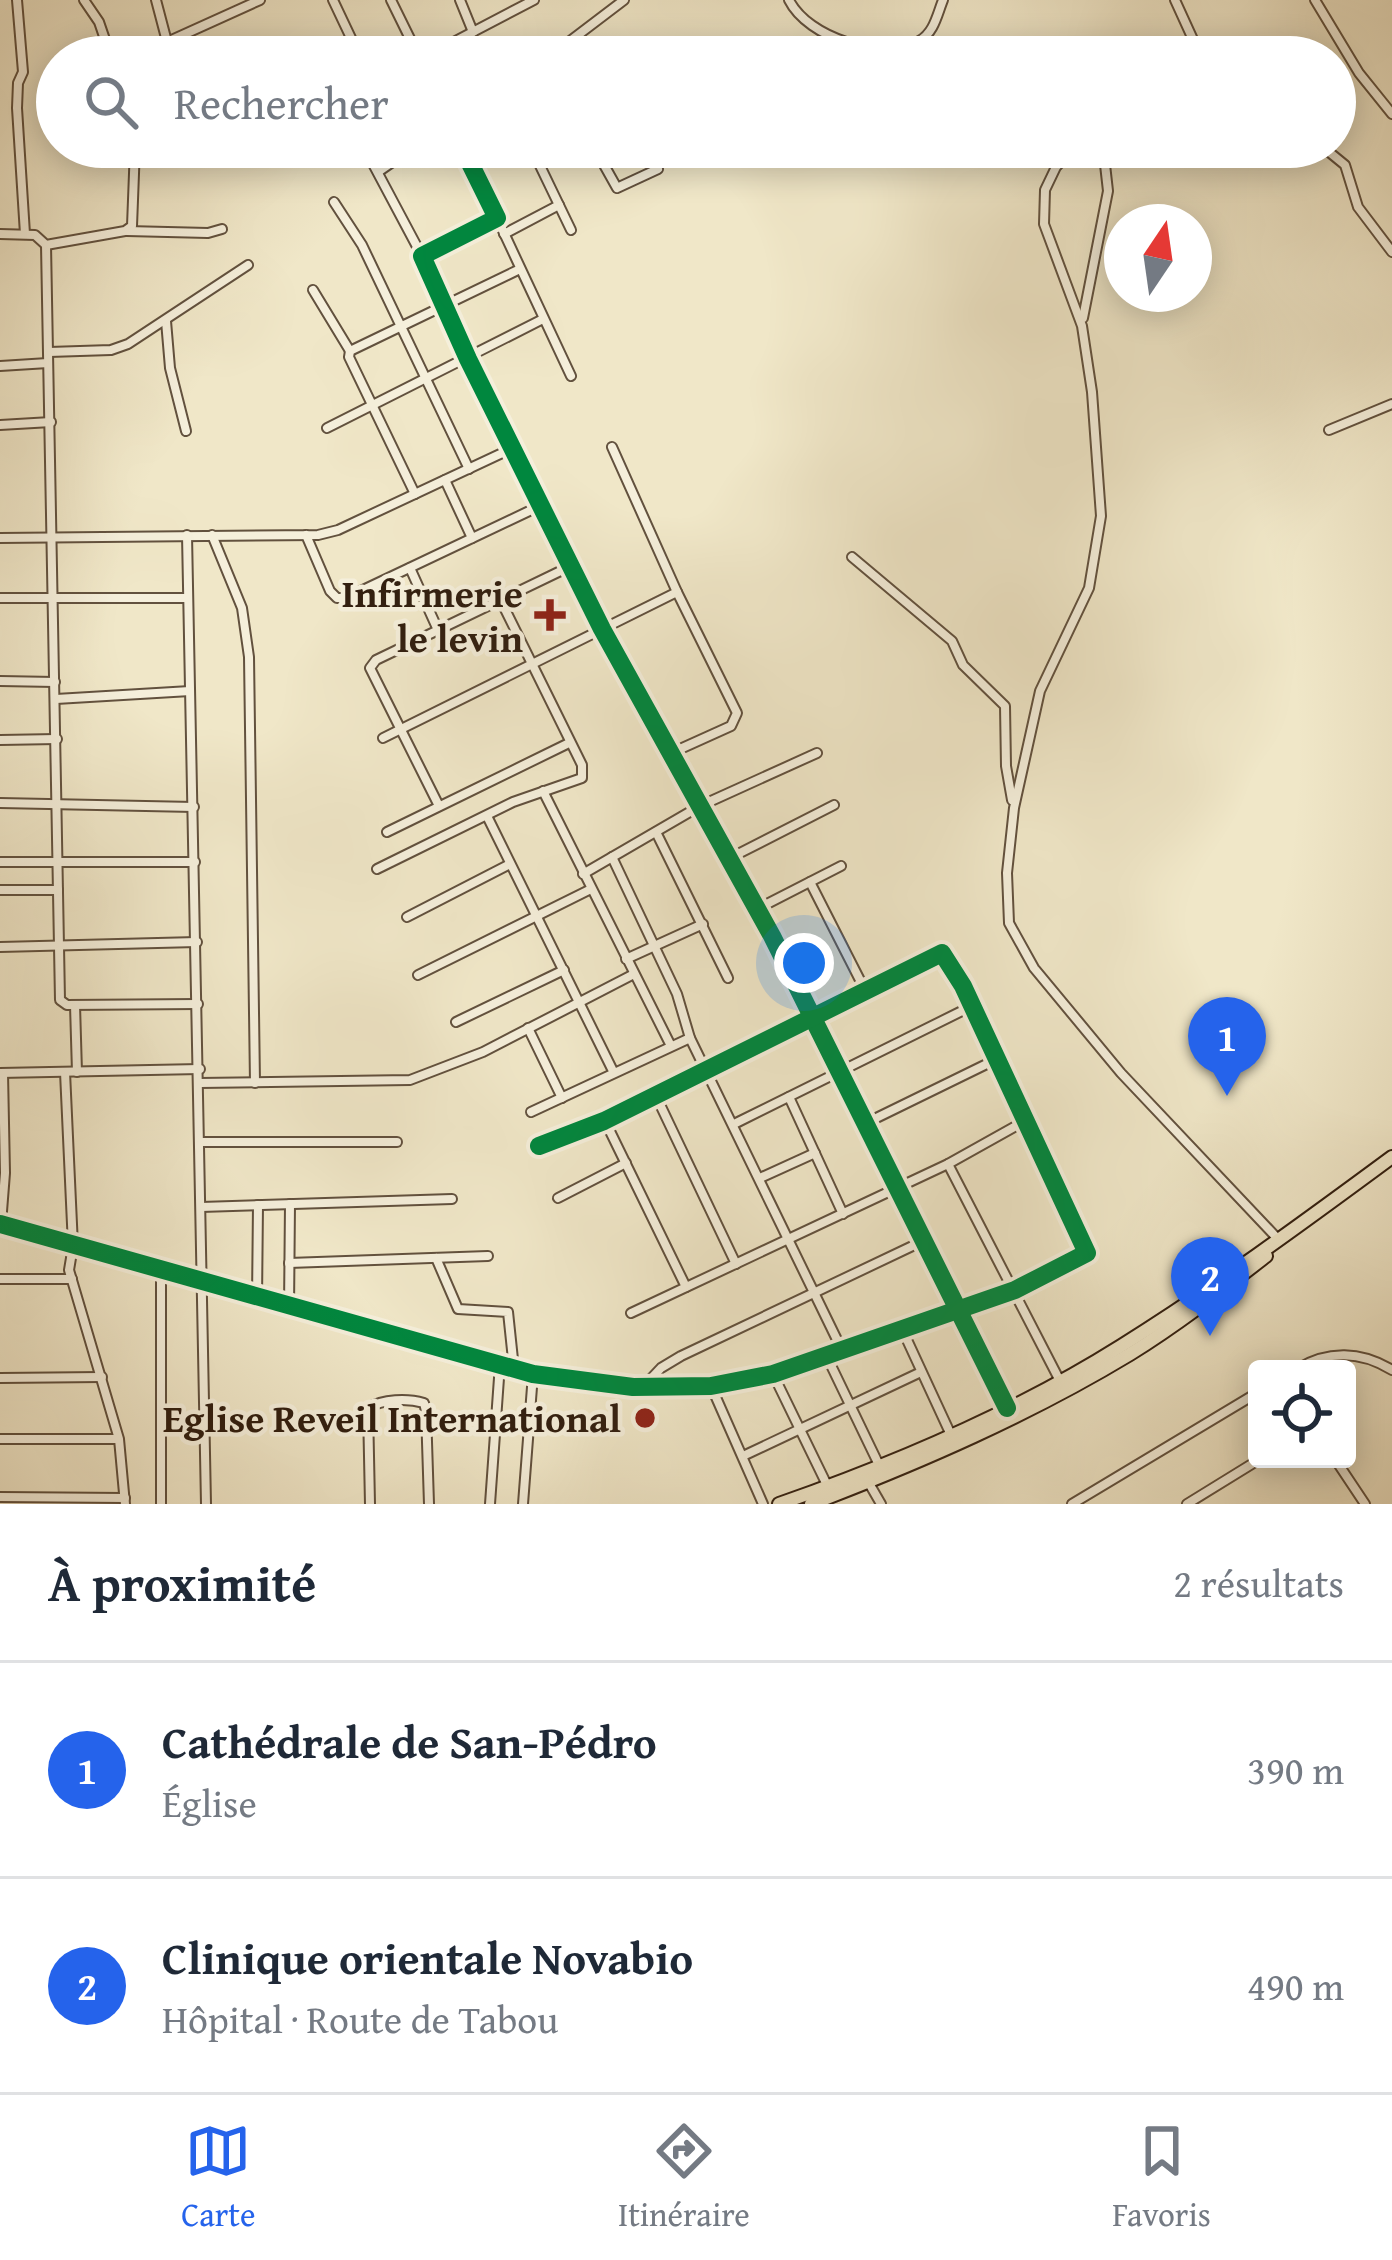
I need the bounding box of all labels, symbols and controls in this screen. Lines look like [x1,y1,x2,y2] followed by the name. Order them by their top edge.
[36,36,1356,168] search box
[78,69,144,135] icon: search
[174,70,389,135] text: Rechercher
[1104,204,1212,312] north arrow
[341,564,523,666] place label: Infirmerie le levin
[534,599,566,631] marker: Infirmerie le levin
[774,933,834,993] your location
[1188,997,1266,1096] pin: 1
[1171,1237,1249,1336] pin: 2
[1248,1360,1356,1468] map controls
[1248,1360,1356,1468] button: locate
[163,1389,621,1446] place label: Eglise Reveil International
[632,1405,658,1431] marker: Eglise Reveil International
[48,1545,316,1620] text: À proximité
[1173,1554,1344,1611] text: 2 résultats
[162,1709,657,1774] text: Cathédrale de San-Pédro
[77,1741,97,1798] text: 1
[1247,1741,1344,1798] text: 390 m
[162,1774,257,1831] text: Église
[162,1925,693,1990] text: Clinique orientale Novabio
[77,1957,97,2014] text: 2
[1247,1957,1344,2014] text: 490 m
[162,1990,558,2047] text: Hôpital · Route de Tabou
[181,2118,256,2238] tab: Carte
[618,2118,750,2238] tab: Itinéraire
[1112,2118,1211,2238] tab: Favoris

